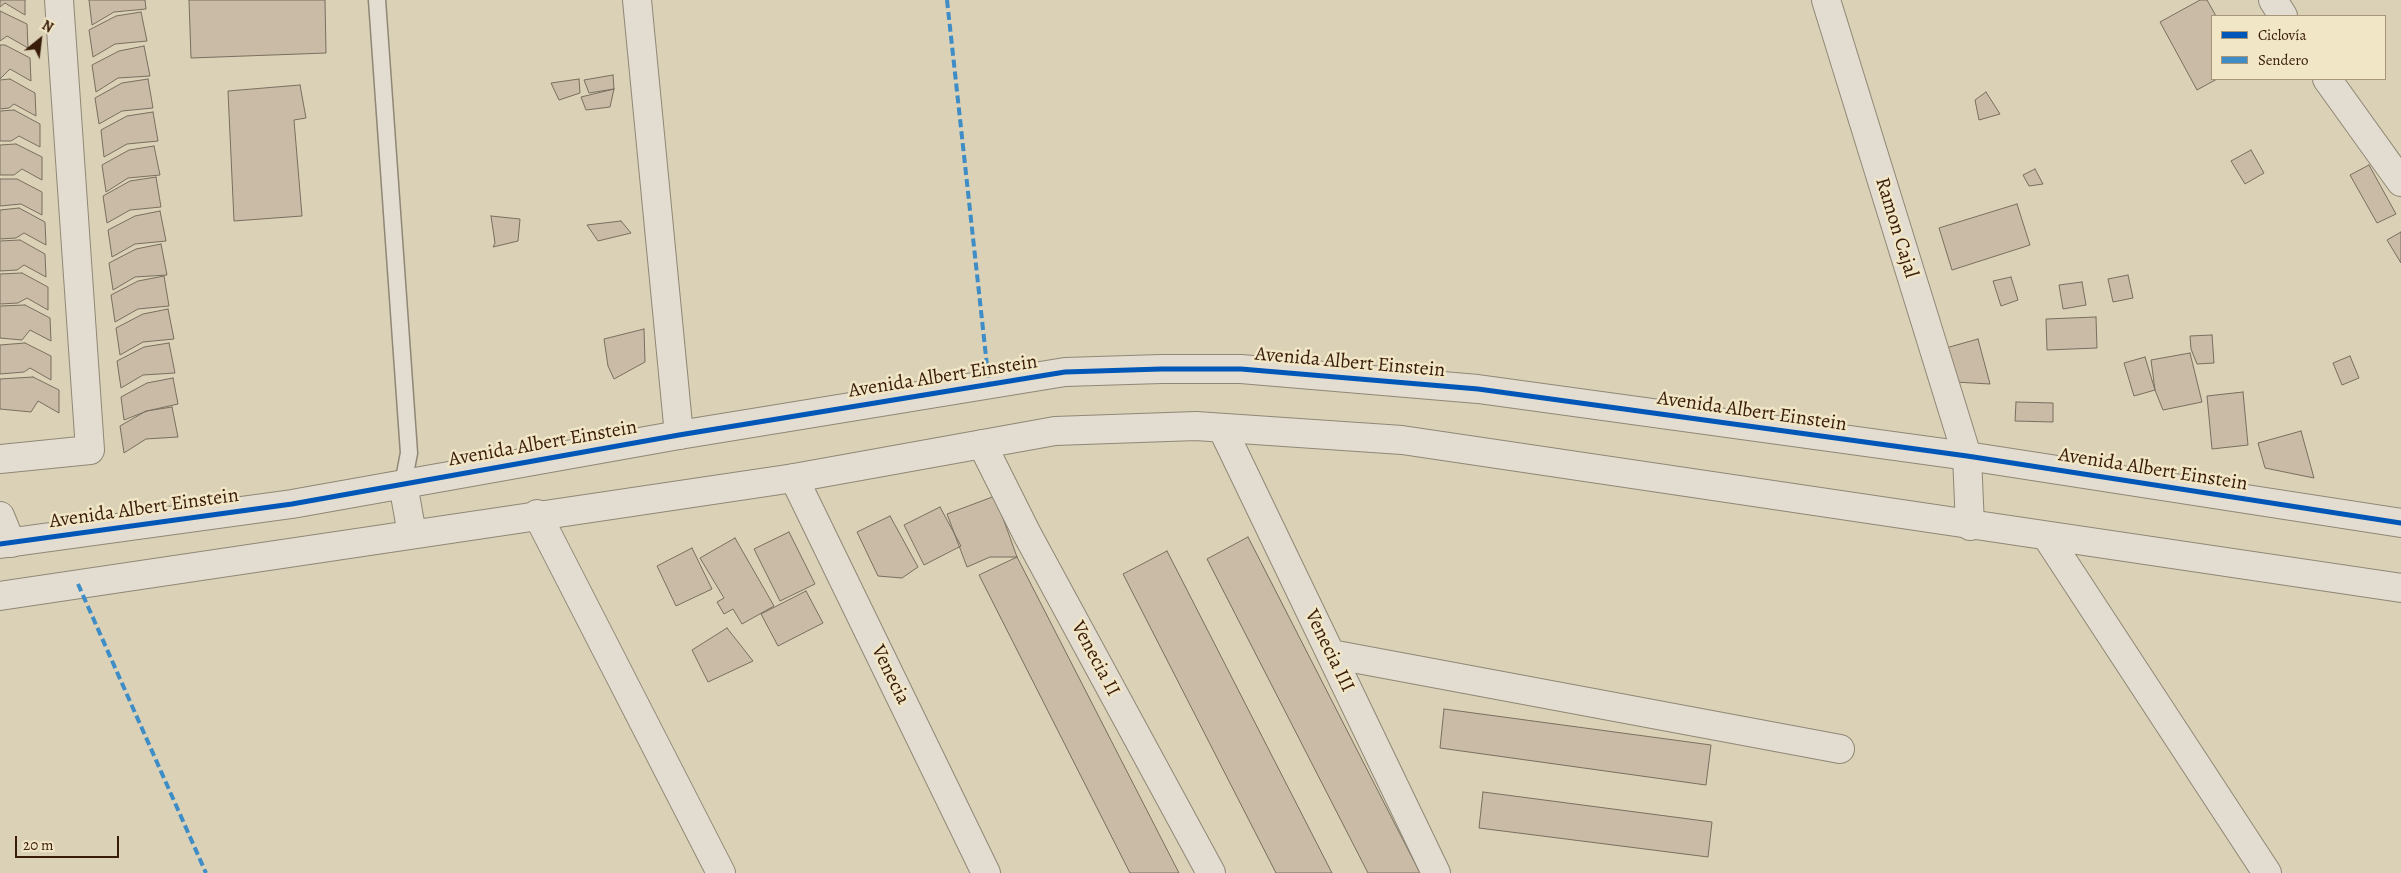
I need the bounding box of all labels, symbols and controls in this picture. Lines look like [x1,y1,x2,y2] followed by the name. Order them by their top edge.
[15,15,65,65] north arrow
[2211,15,2386,80] legend
[38,16,57,37] text: N
[2258,25,2306,45] text: Ciclovía
[2258,50,2308,70] text: Sendero
[1869,175,1923,281] street label: Ramon Cajal
[1254,343,1446,383] street label: Avenida Albert Einstein
[847,350,1039,404] street label: Avenida Albert Einstein
[1656,387,1848,437] street label: Avenida Albert Einstein
[447,416,639,472] street label: Avenida Albert Einstein
[2057,443,2249,497] street label: Avenida Albert Einstein
[48,484,240,534] street label: Avenida Albert Einstein
[1299,606,1359,696] street label: Venecia III
[1065,617,1125,701] street label: Venecia II
[865,641,915,709] street label: Venecia
[18,826,121,858] scale bar
[23,835,54,855] text: 20 m

